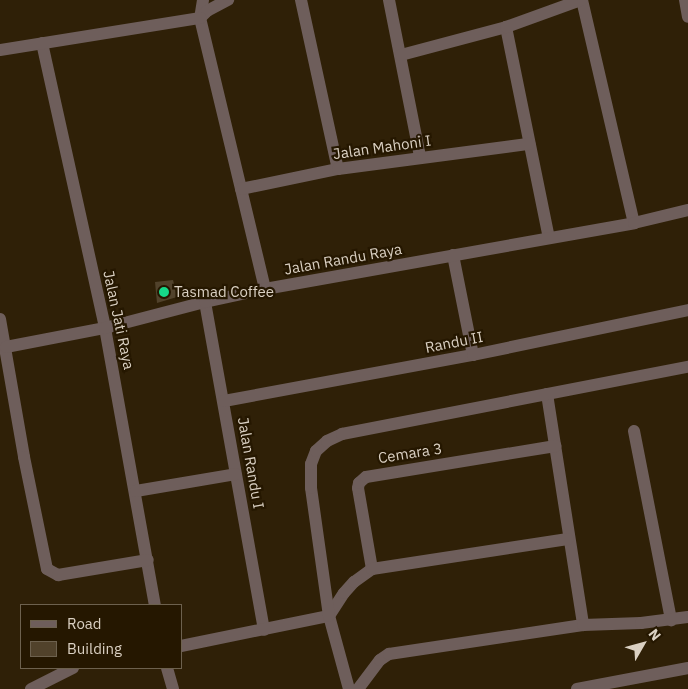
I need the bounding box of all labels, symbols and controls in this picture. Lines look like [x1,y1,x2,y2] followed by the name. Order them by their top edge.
[332,131,432,163] street label: Jalan Mahoni I
[283,240,403,278] street label: Jalan Randu Raya
[100,269,138,371] street label: Jalan Jati Raya
[174,283,274,301] place label: Tasmad Coffee
[158,286,170,298] marker: Tasmad Coffee
[423,328,485,356] street label: Randu II
[234,416,268,510] street label: Jalan Randu I
[377,439,443,467] street label: Cemara 3
[20,604,182,669] legend
[67,614,102,633] text: Road
[618,619,668,669] north arrow
[645,625,665,644] text: N
[67,639,122,658] text: Building

